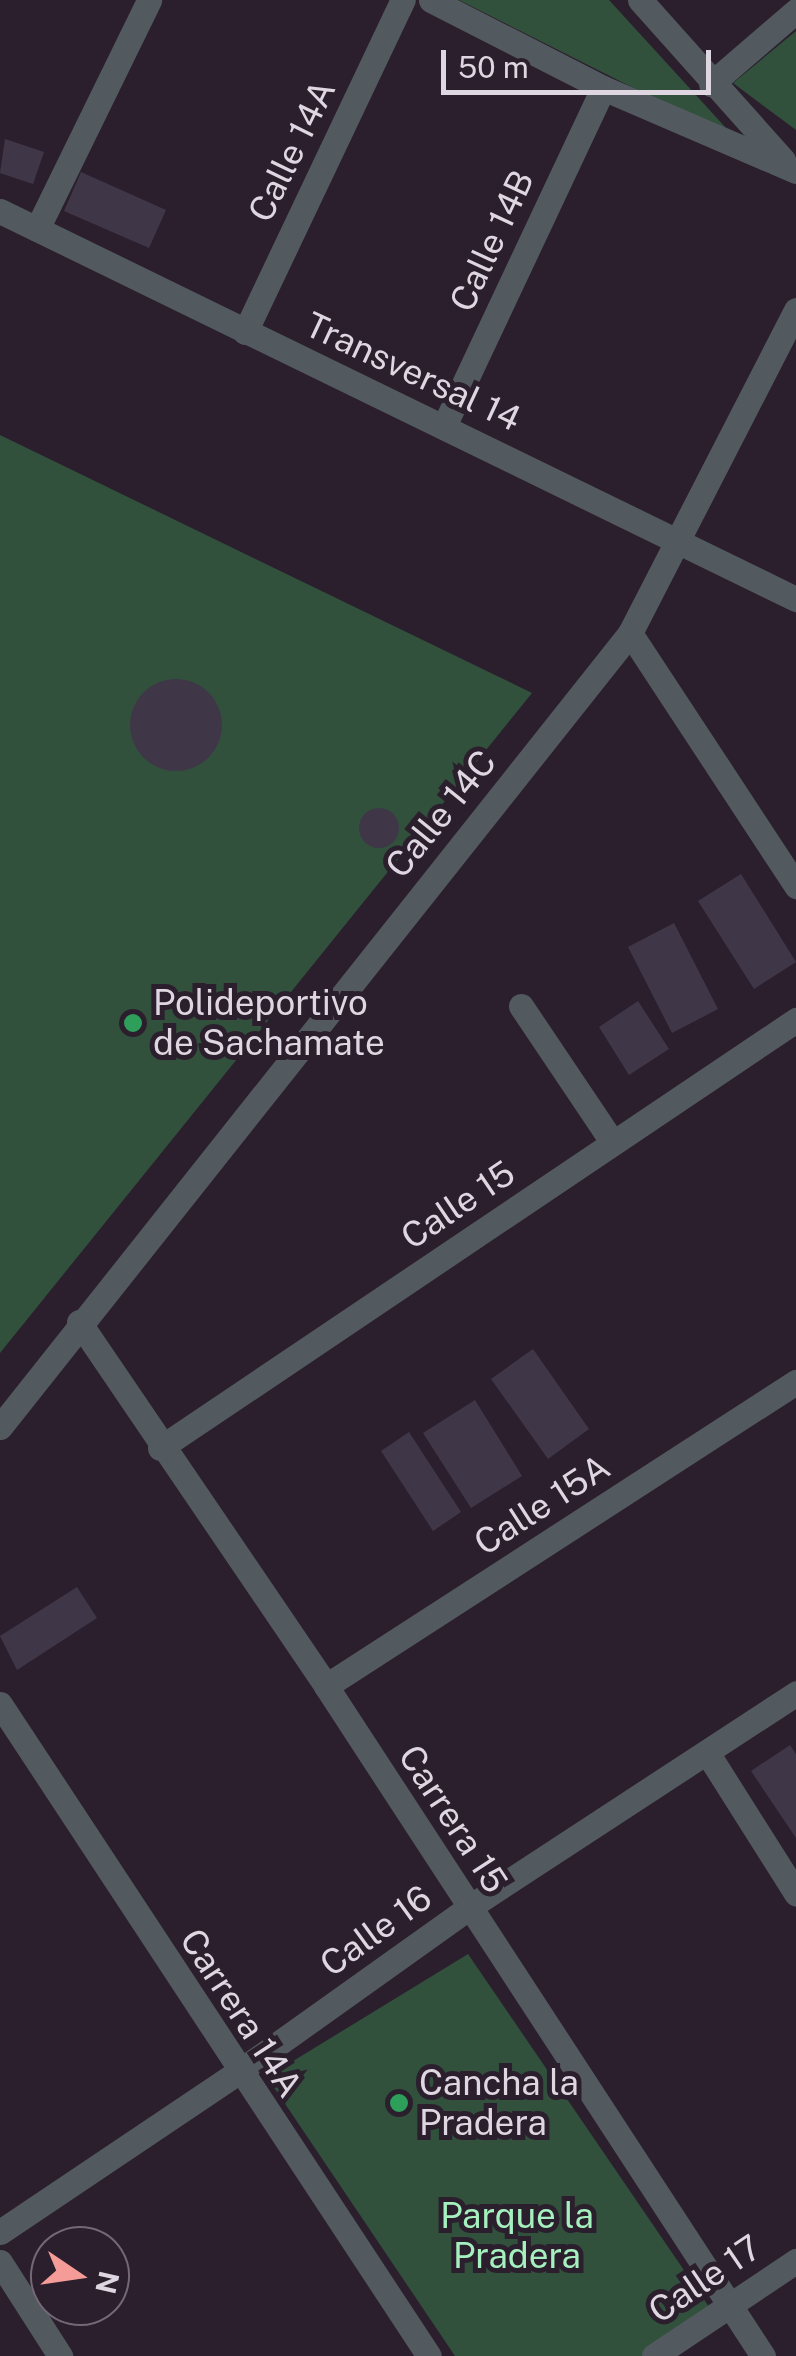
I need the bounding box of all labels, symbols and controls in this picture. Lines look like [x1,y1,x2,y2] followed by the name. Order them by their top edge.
[446,30,716,92] scale bar
[458,49,529,85] text: 50 m
[240,73,344,229] street label: Calle 14A
[441,164,543,318] street label: Calle 14B
[299,304,527,440] street label: Transversal 14
[377,742,505,886] street label: Calle 14C
[153,982,385,1064] place label: Polideportivo de Sachamate
[122,1012,144,1034] marker: Polideportivo de Sachamate
[393,1152,523,1258] street label: Calle 15
[466,1446,618,1564] street label: Calle 15A
[390,1737,516,1901] street label: Carrera 15
[312,1877,440,1985] street label: Calle 16
[171,1921,311,2105] street label: Carrera 14A
[419,2062,579,2144] place label: Cancha la Pradera
[388,2092,410,2114] marker: Cancha la Pradera
[440,2195,594,2277] park label: Parque la Pradera
[30,2226,130,2326] north arrow
[641,2226,769,2332] street label: Calle 17
[89,2268,126,2297] text: N

